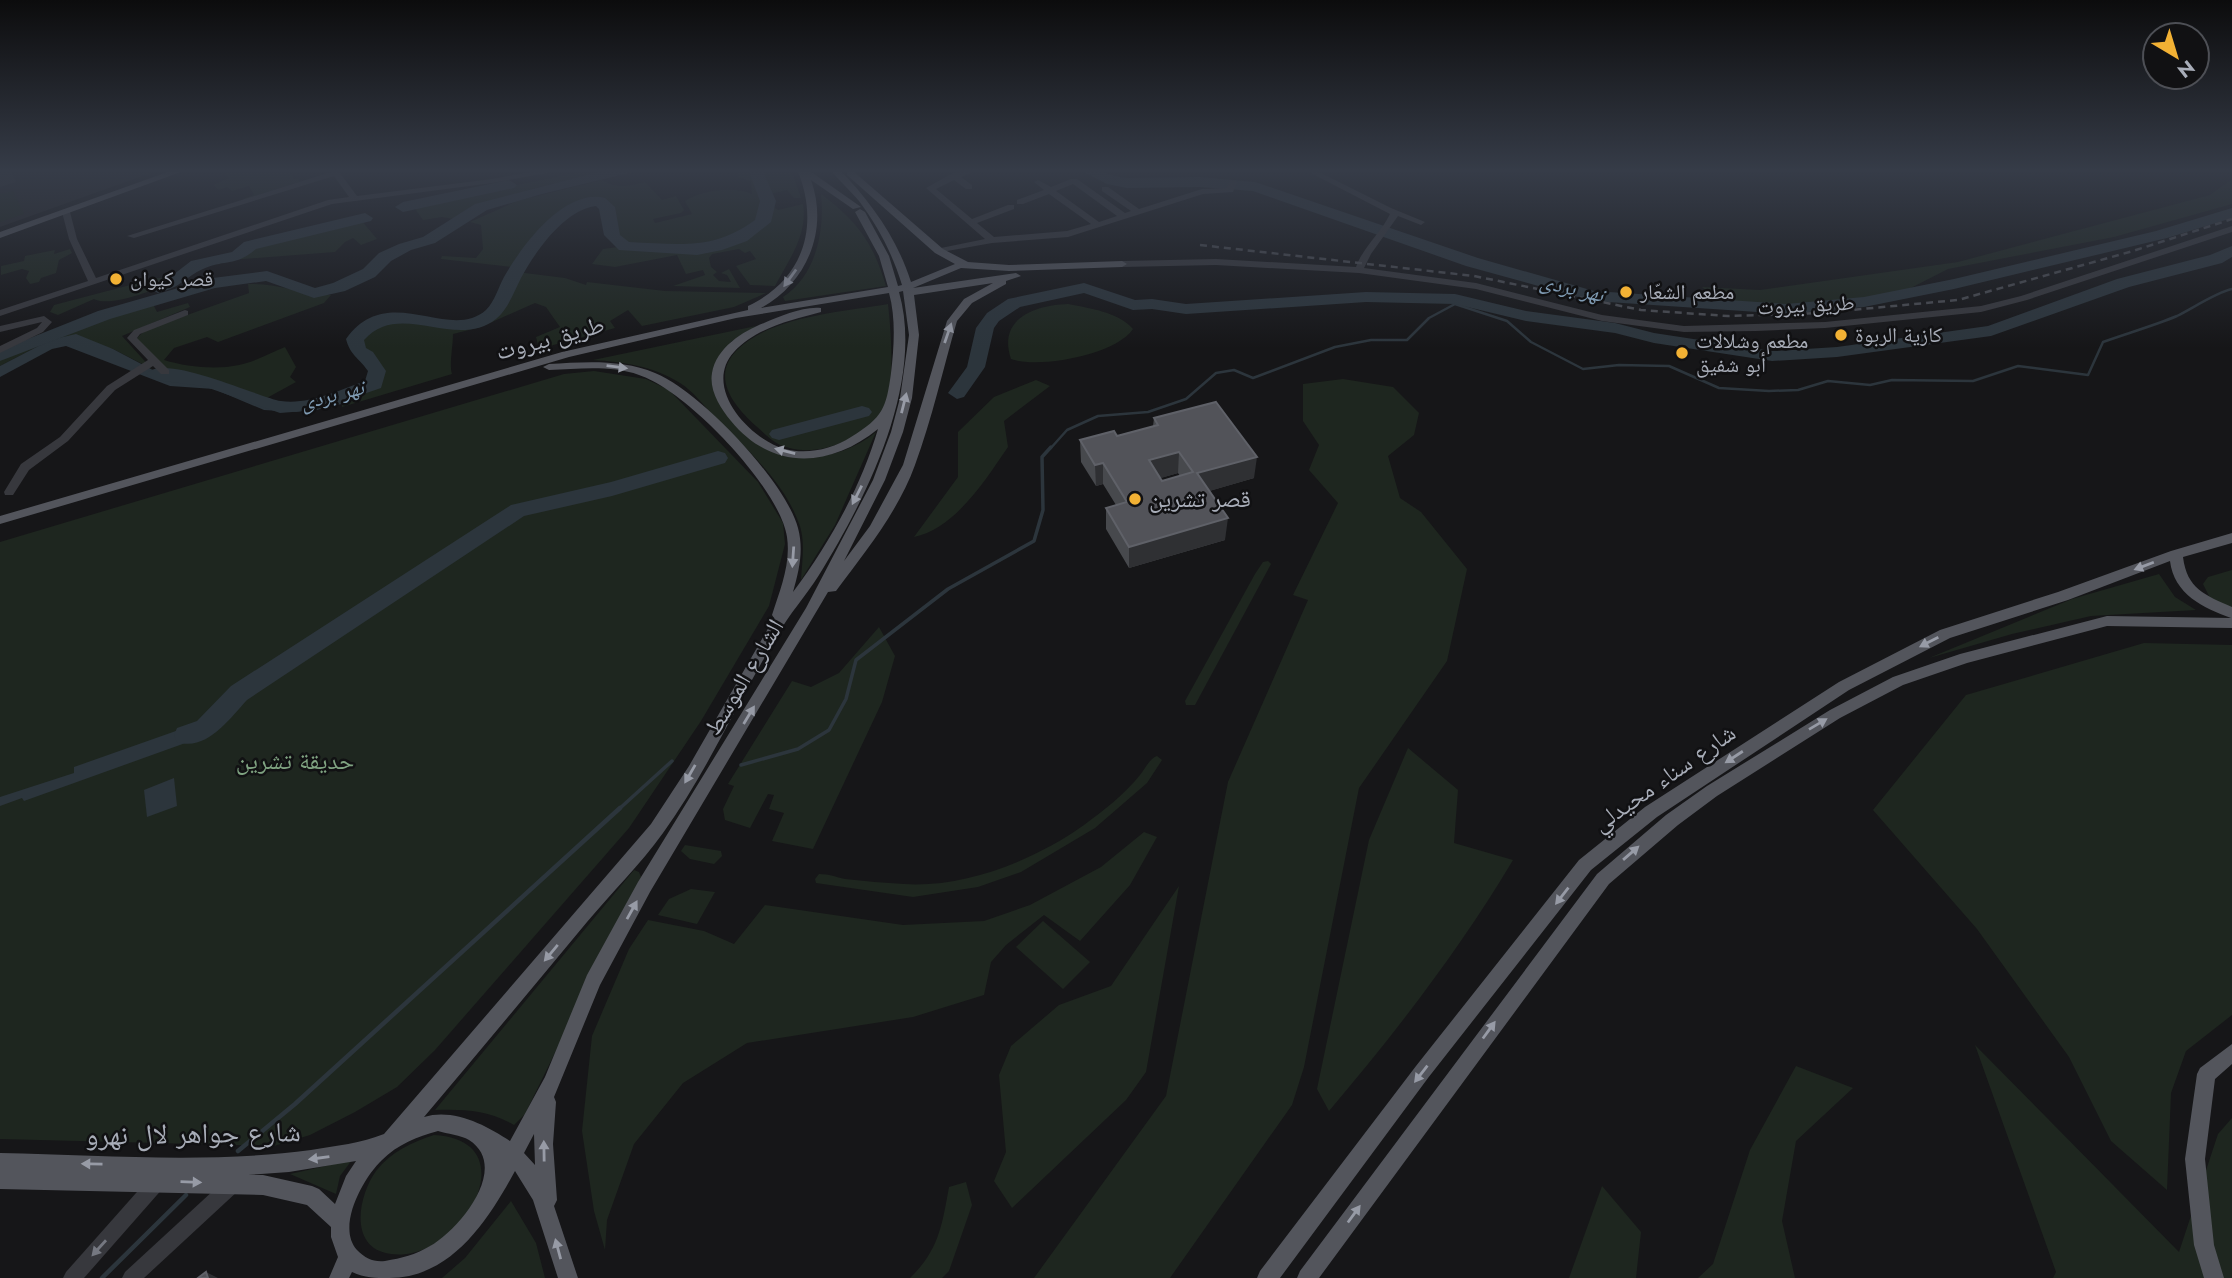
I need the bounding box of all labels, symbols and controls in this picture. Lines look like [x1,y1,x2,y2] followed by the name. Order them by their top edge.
[2141,21,2211,91] north arrow
[2172,54,2200,84] text: N
[130,264,213,294] place label: قصر كيوان
[1537,266,1610,311] water label: نهر بردى
[783,269,797,288] one-way arrow
[108,271,124,287] marker: قصر كيوان
[1639,277,1734,307] place label: مطعم الشعّار
[1618,284,1634,300] marker: مطعم الشعّار
[1757,287,1855,323] street label: طريق بيروت
[492,306,608,369] street label: طريق بيروت
[1855,320,1943,350] place label: كازية الربوة
[943,323,954,344] one-way arrow
[1696,326,1808,380] place label: مطعم وشلالات أبو شفيق
[1833,327,1849,343] marker: كازية الربوة
[1674,345,1690,361] marker: مطعم وشلالات أبو شفيق
[606,362,628,373] one-way arrow
[297,371,371,418] water label: نهر بردى
[899,392,910,414] one-way arrow
[773,445,795,456] one-way arrow
[1149,481,1251,516] place label: قصر تشرين
[852,485,863,505] one-way arrow
[1127,491,1143,507] marker: قصر تشرين
[788,547,799,569] one-way arrow
[2133,560,2154,571] one-way arrow
[695,612,792,742] street label: الشارع الموسط
[1919,636,1939,647] one-way arrow
[743,706,756,725] one-way arrow
[1585,715,1744,842] street label: شارع سناء محيدلي
[1808,718,1827,730] one-way arrow
[236,743,354,778] park label: حديقة تشرين
[1724,751,1743,764] one-way arrow
[684,764,696,784] one-way arrow
[1622,845,1640,861] one-way arrow
[1555,887,1569,905] one-way arrow
[626,900,638,920] one-way arrow
[543,944,559,962] one-way arrow
[1482,1021,1496,1039] one-way arrow
[1413,1065,1428,1083] one-way arrow
[85,1111,301,1156] street label: شارع جواهر لال نهرو
[538,1140,550,1162] one-way arrow
[308,1152,330,1163] one-way arrow
[81,1158,103,1170] one-way arrow
[180,1176,202,1187] one-way arrow
[1347,1205,1362,1223] one-way arrow
[552,1238,563,1260] one-way arrow
[91,1239,107,1256] one-way arrow

